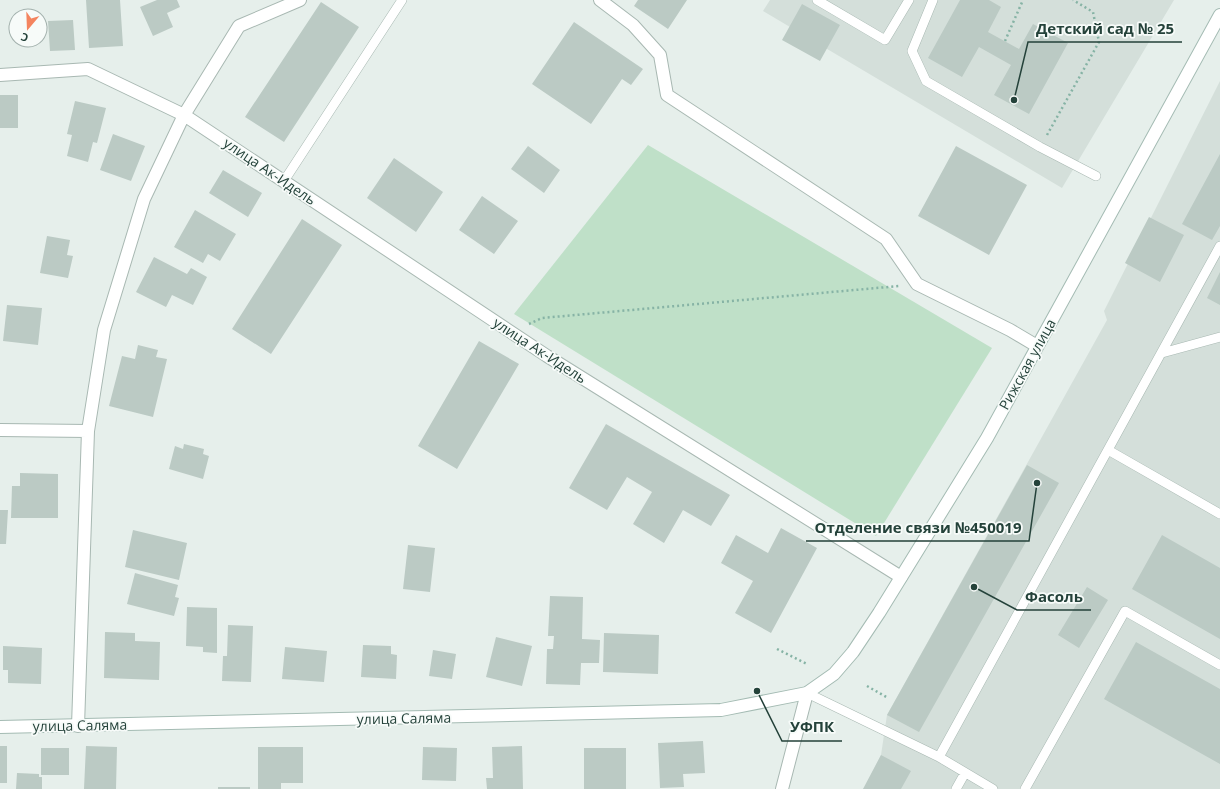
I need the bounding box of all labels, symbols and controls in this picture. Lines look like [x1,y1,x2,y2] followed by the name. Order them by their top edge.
[8,8,48,48] north arrow
[1028,15,1182,42] callout: Детский сад № 25
[1036,18,1174,38] text: Детский сад № 25
[19,30,30,46] text: С
[220,133,320,209] street label: улица Ак-Идель
[490,313,590,387] street label: улица Ак-Идель
[994,315,1060,413] street label: Рижская улица
[806,514,1029,541] callout: Отделение связи №450019
[814,517,1022,537] text: Отделение связи №450019
[1017,583,1091,610] callout: Фасоль
[1025,586,1083,606] text: Фасоль
[357,708,451,728] street label: улица Саляма
[782,714,842,741] callout: УФПК
[33,715,127,735] street label: улица Саляма
[790,716,835,736] text: УФПК

